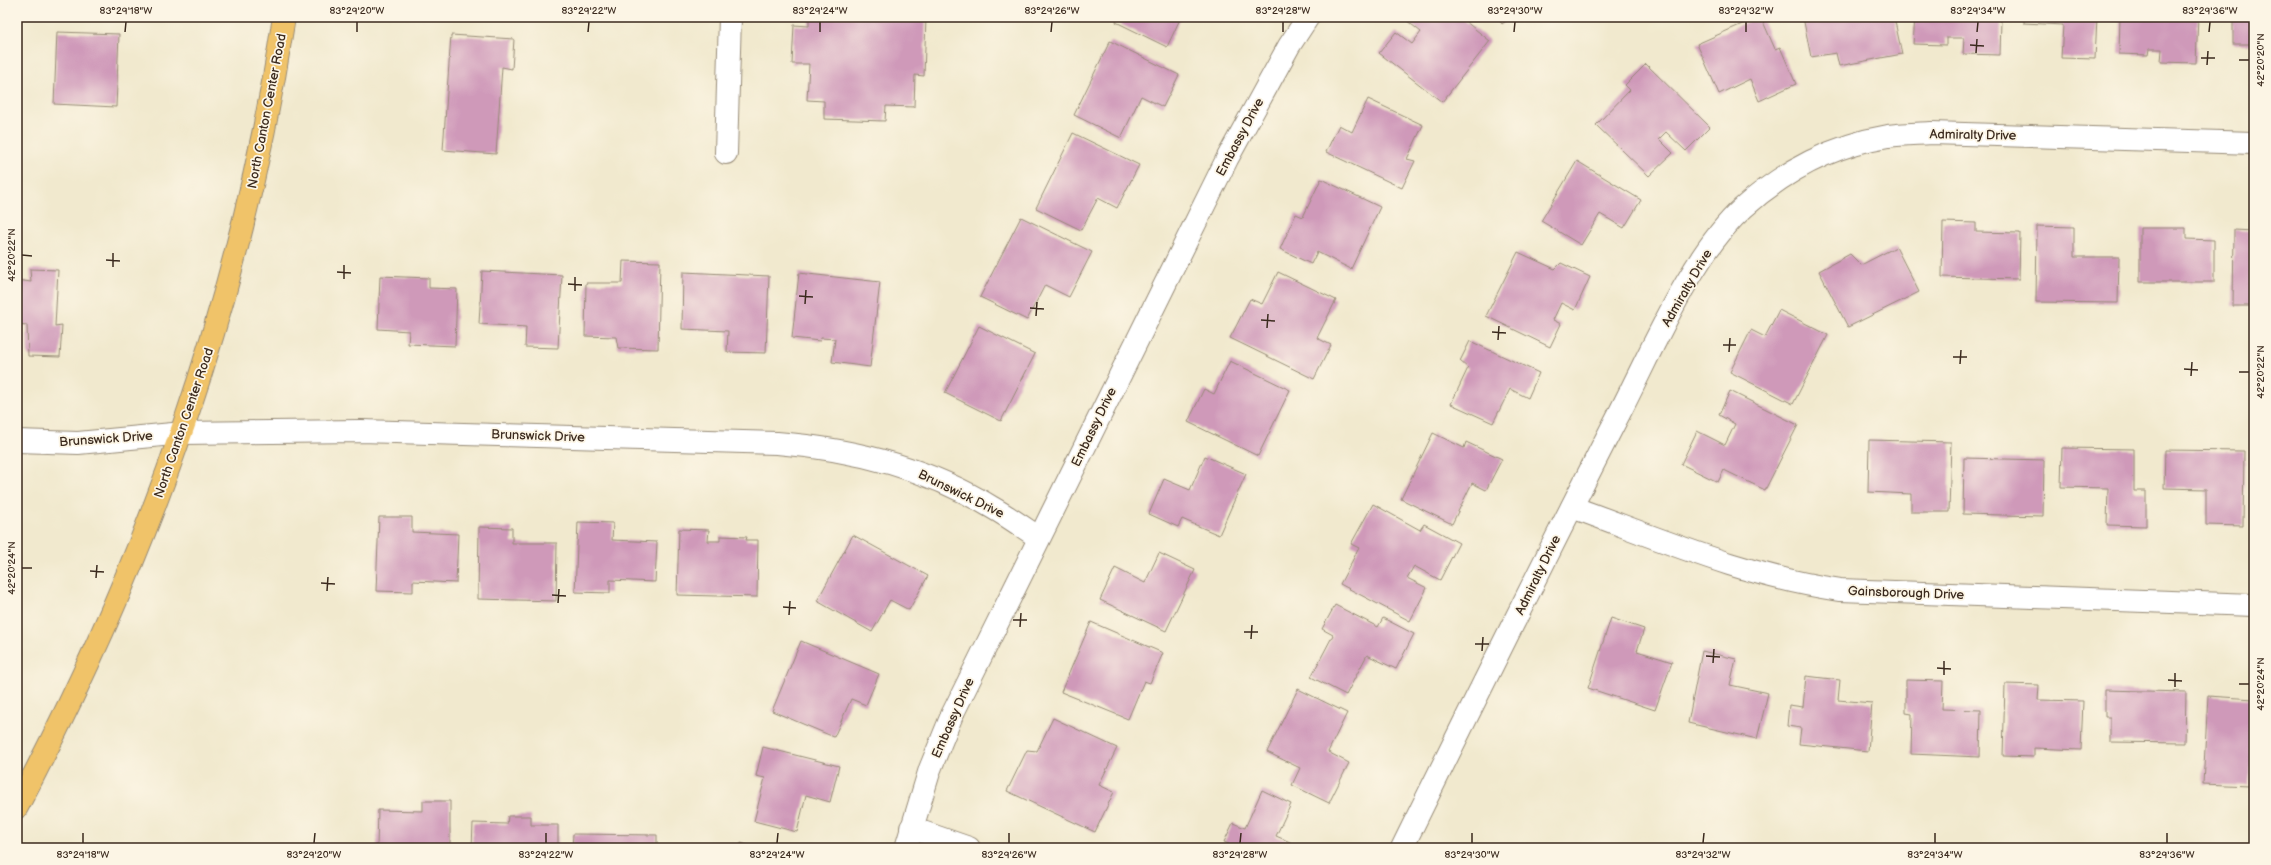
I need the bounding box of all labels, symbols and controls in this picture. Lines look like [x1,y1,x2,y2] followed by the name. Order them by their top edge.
[100,5,152,17] text: 83°29'18"W
[330,5,384,17] text: 83°29'20"W
[562,5,616,17] text: 83°29'22"W
[793,5,848,17] text: 83°29'24"W
[1024,5,1080,17] text: 83°29'26"W
[1256,5,1310,17] text: 83°29'28"W
[1487,5,1543,17] text: 83°29'30"W
[1718,5,1774,17] text: 83°29'32"W
[1950,5,2006,17] text: 83°29'34"W
[2182,5,2238,17] text: 83°29'36"W
[244,32,290,190] street label: North Canton Center Road
[2255,33,2267,87] text: 42°20'20"N
[1213,95,1267,179] street label: Embassy Drive
[1930,126,2017,144] street label: Admiralty Drive
[6,228,18,282] text: 42°20'22"N
[1658,246,1716,330] street label: Admiralty Drive
[2255,345,2267,399] text: 42°20'22"N
[151,346,217,500] street label: North Canton Center Road
[1068,385,1120,469] street label: Embassy Drive
[491,426,585,446] street label: Brunswick Drive
[59,428,154,450] street label: Brunswick Drive
[915,466,1007,522] street label: Brunswick Drive
[1512,532,1564,617] street label: Admiralty Drive
[6,541,18,595] text: 42°20'24"N
[1848,583,1965,603] street label: Gainsborough Drive
[2255,657,2267,711] text: 42°20'24"N
[928,675,978,761] street label: Embassy Drive
[57,849,109,861] text: 83°29'18"W
[287,849,341,861] text: 83°29'20"W
[519,849,573,861] text: 83°29'22"W
[750,849,805,861] text: 83°29'24"W
[981,849,1037,861] text: 83°29'26"W
[1213,849,1267,861] text: 83°29'28"W
[1444,849,1500,861] text: 83°29'30"W
[1675,849,1731,861] text: 83°29'32"W
[1907,849,1963,861] text: 83°29'34"W
[2139,849,2195,861] text: 83°29'36"W

